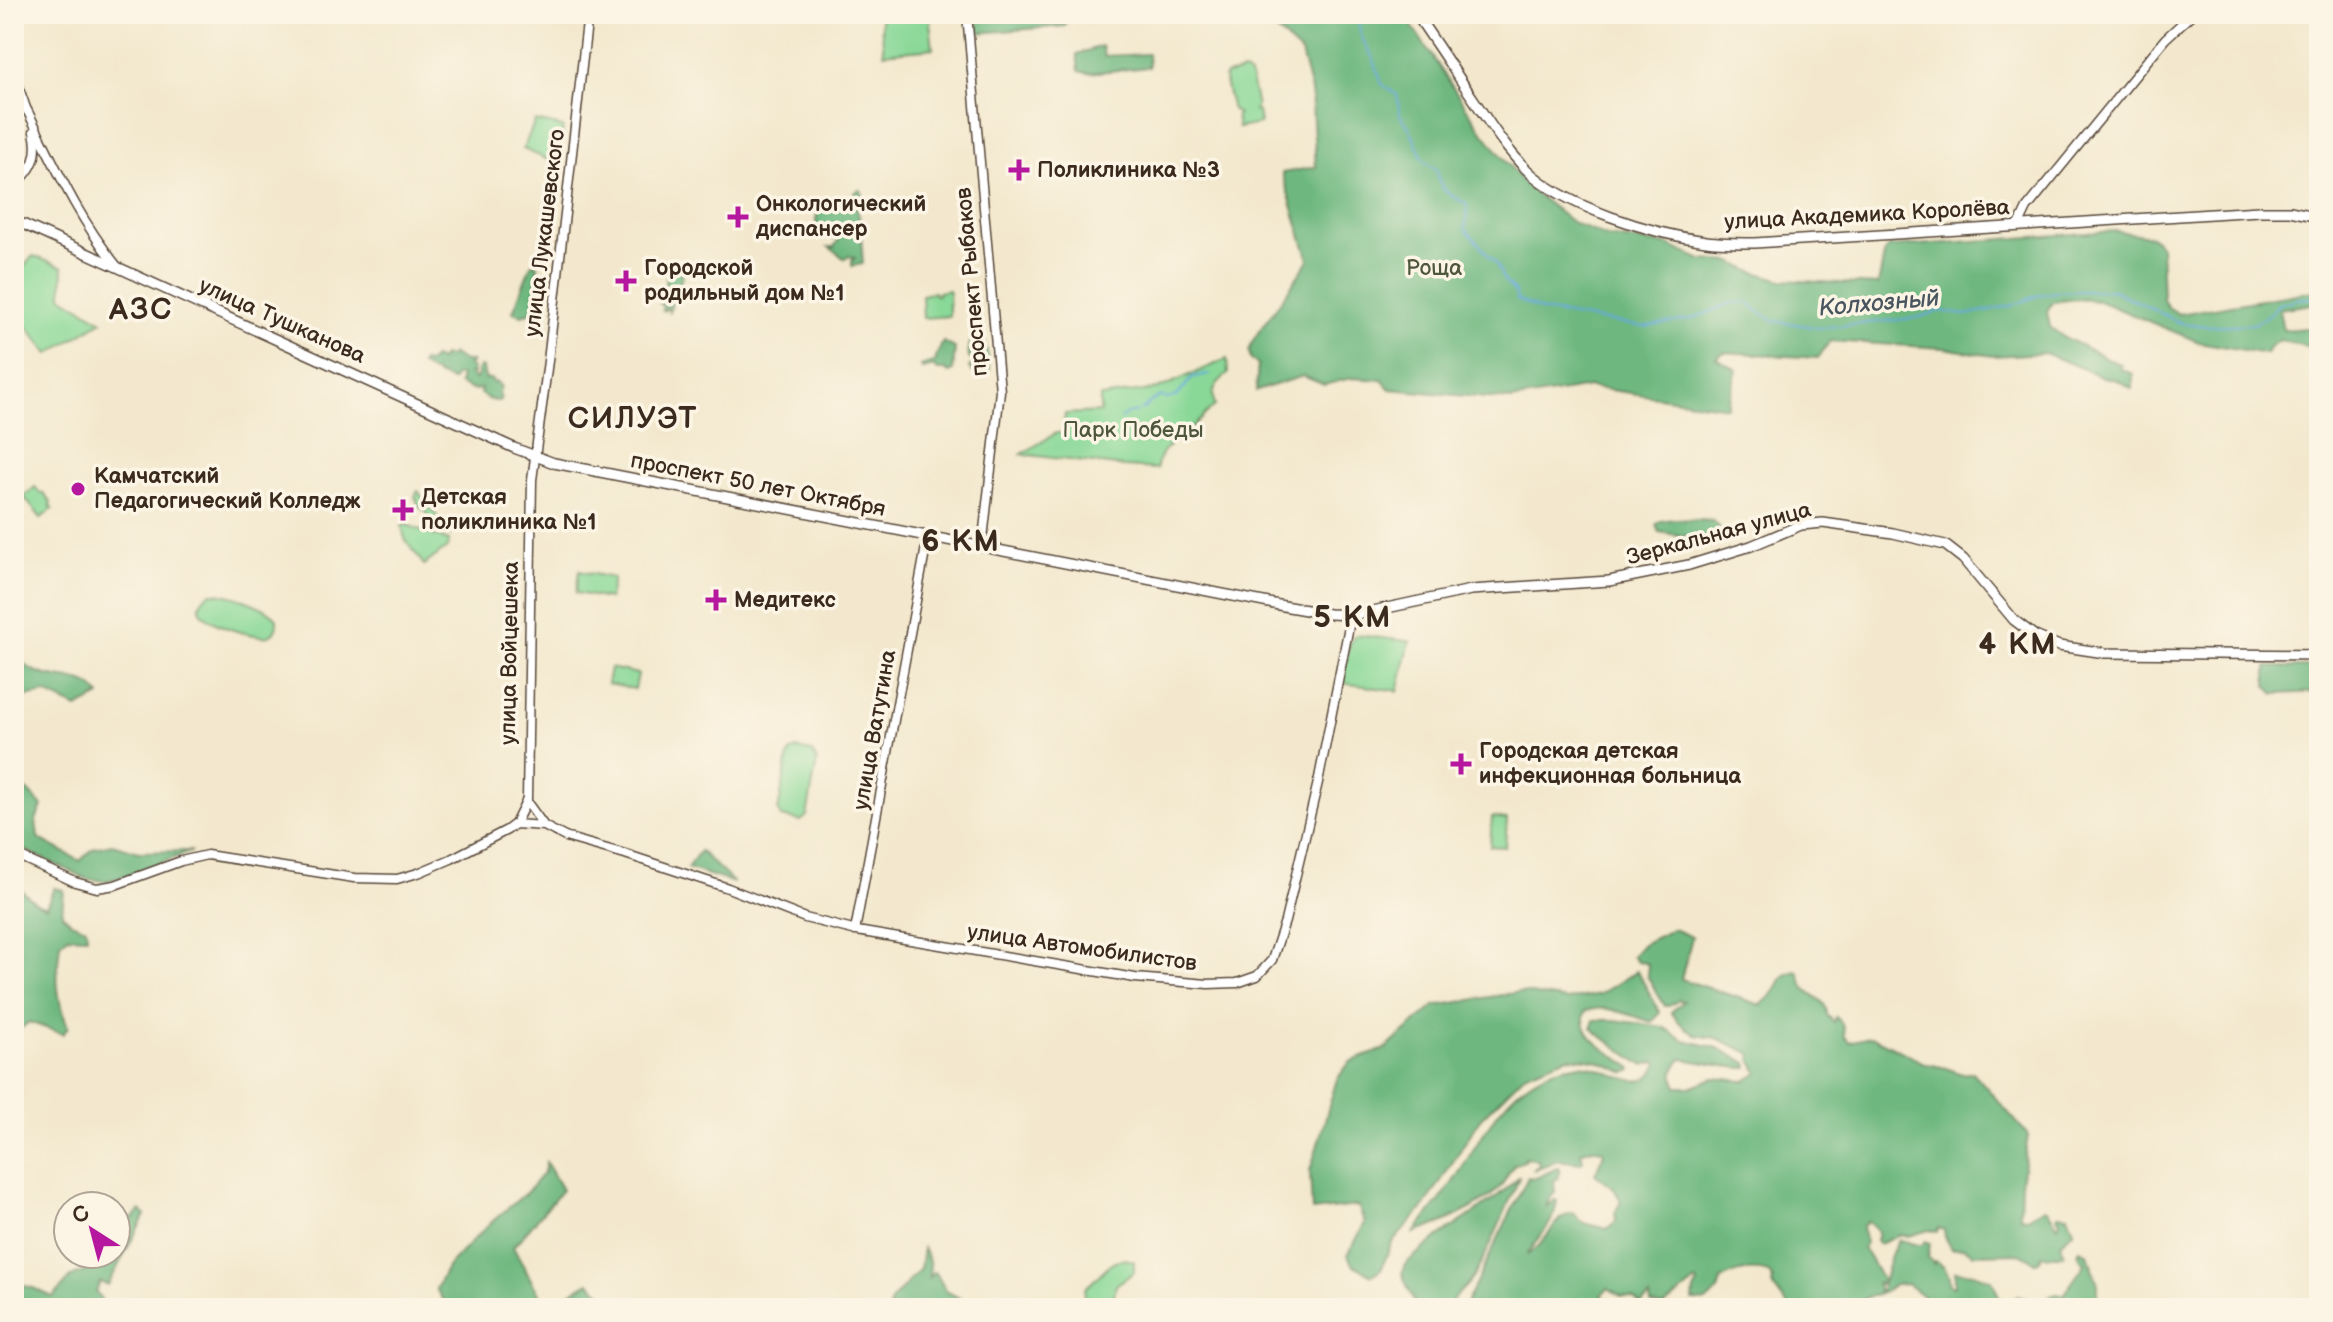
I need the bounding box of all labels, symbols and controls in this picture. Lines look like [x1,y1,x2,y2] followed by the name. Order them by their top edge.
[519,128,571,338] street label: улица Лукашевского
[1037,157,1220,184] place label: Поликлиника №3
[1008,159,1030,181] marker: Поликлиника №3
[950,186,994,378] street label: проспект Рыбаков
[755,191,926,243] place label: Онкологический диспансер
[1724,194,2010,236] street label: улица Академика Королёва
[727,206,749,228] marker: Онкологический диспансер
[644,255,844,307] place label: Городской родильный дом №1
[1406,255,1462,282] park label: Роща
[615,270,637,292] marker: Городской родильный дом №1
[195,272,369,370] street label: улица Тушканова
[1817,283,1941,323] water label: Колхозный
[108,292,173,328] district label: АЗС
[568,401,698,437] district label: СИЛУЭТ
[1063,417,1204,444] park label: Парк Победы
[628,447,888,523] street label: проспект 50 лет Октября
[94,463,361,515] place label: Камчатский Педагогический Колледж
[69,480,87,498] marker: Камчатский Педагогический Колледж
[421,484,596,536] place label: Детская поликлиника №1
[1624,496,1814,572] street label: Зеркальная улица
[392,499,414,521] marker: Детская поликлиника №1
[921,524,1001,560] district label: 6 КМ
[495,561,525,745] street label: улица Войцешека
[734,587,836,614] place label: Медитекс
[705,589,727,611] marker: Медитекс
[1314,600,1392,636] district label: 5 КМ
[1978,627,2058,663] district label: 4 КМ
[848,648,902,812] street label: улица Ватутина
[1479,738,1741,790] place label: Городская детская инфекционная больница
[1450,753,1472,775] marker: Городская детская инфекционная больница
[965,919,1199,978] street label: улица Автомобилистов
[52,1190,132,1270] north arrow
[67,1200,95,1230] text: С

